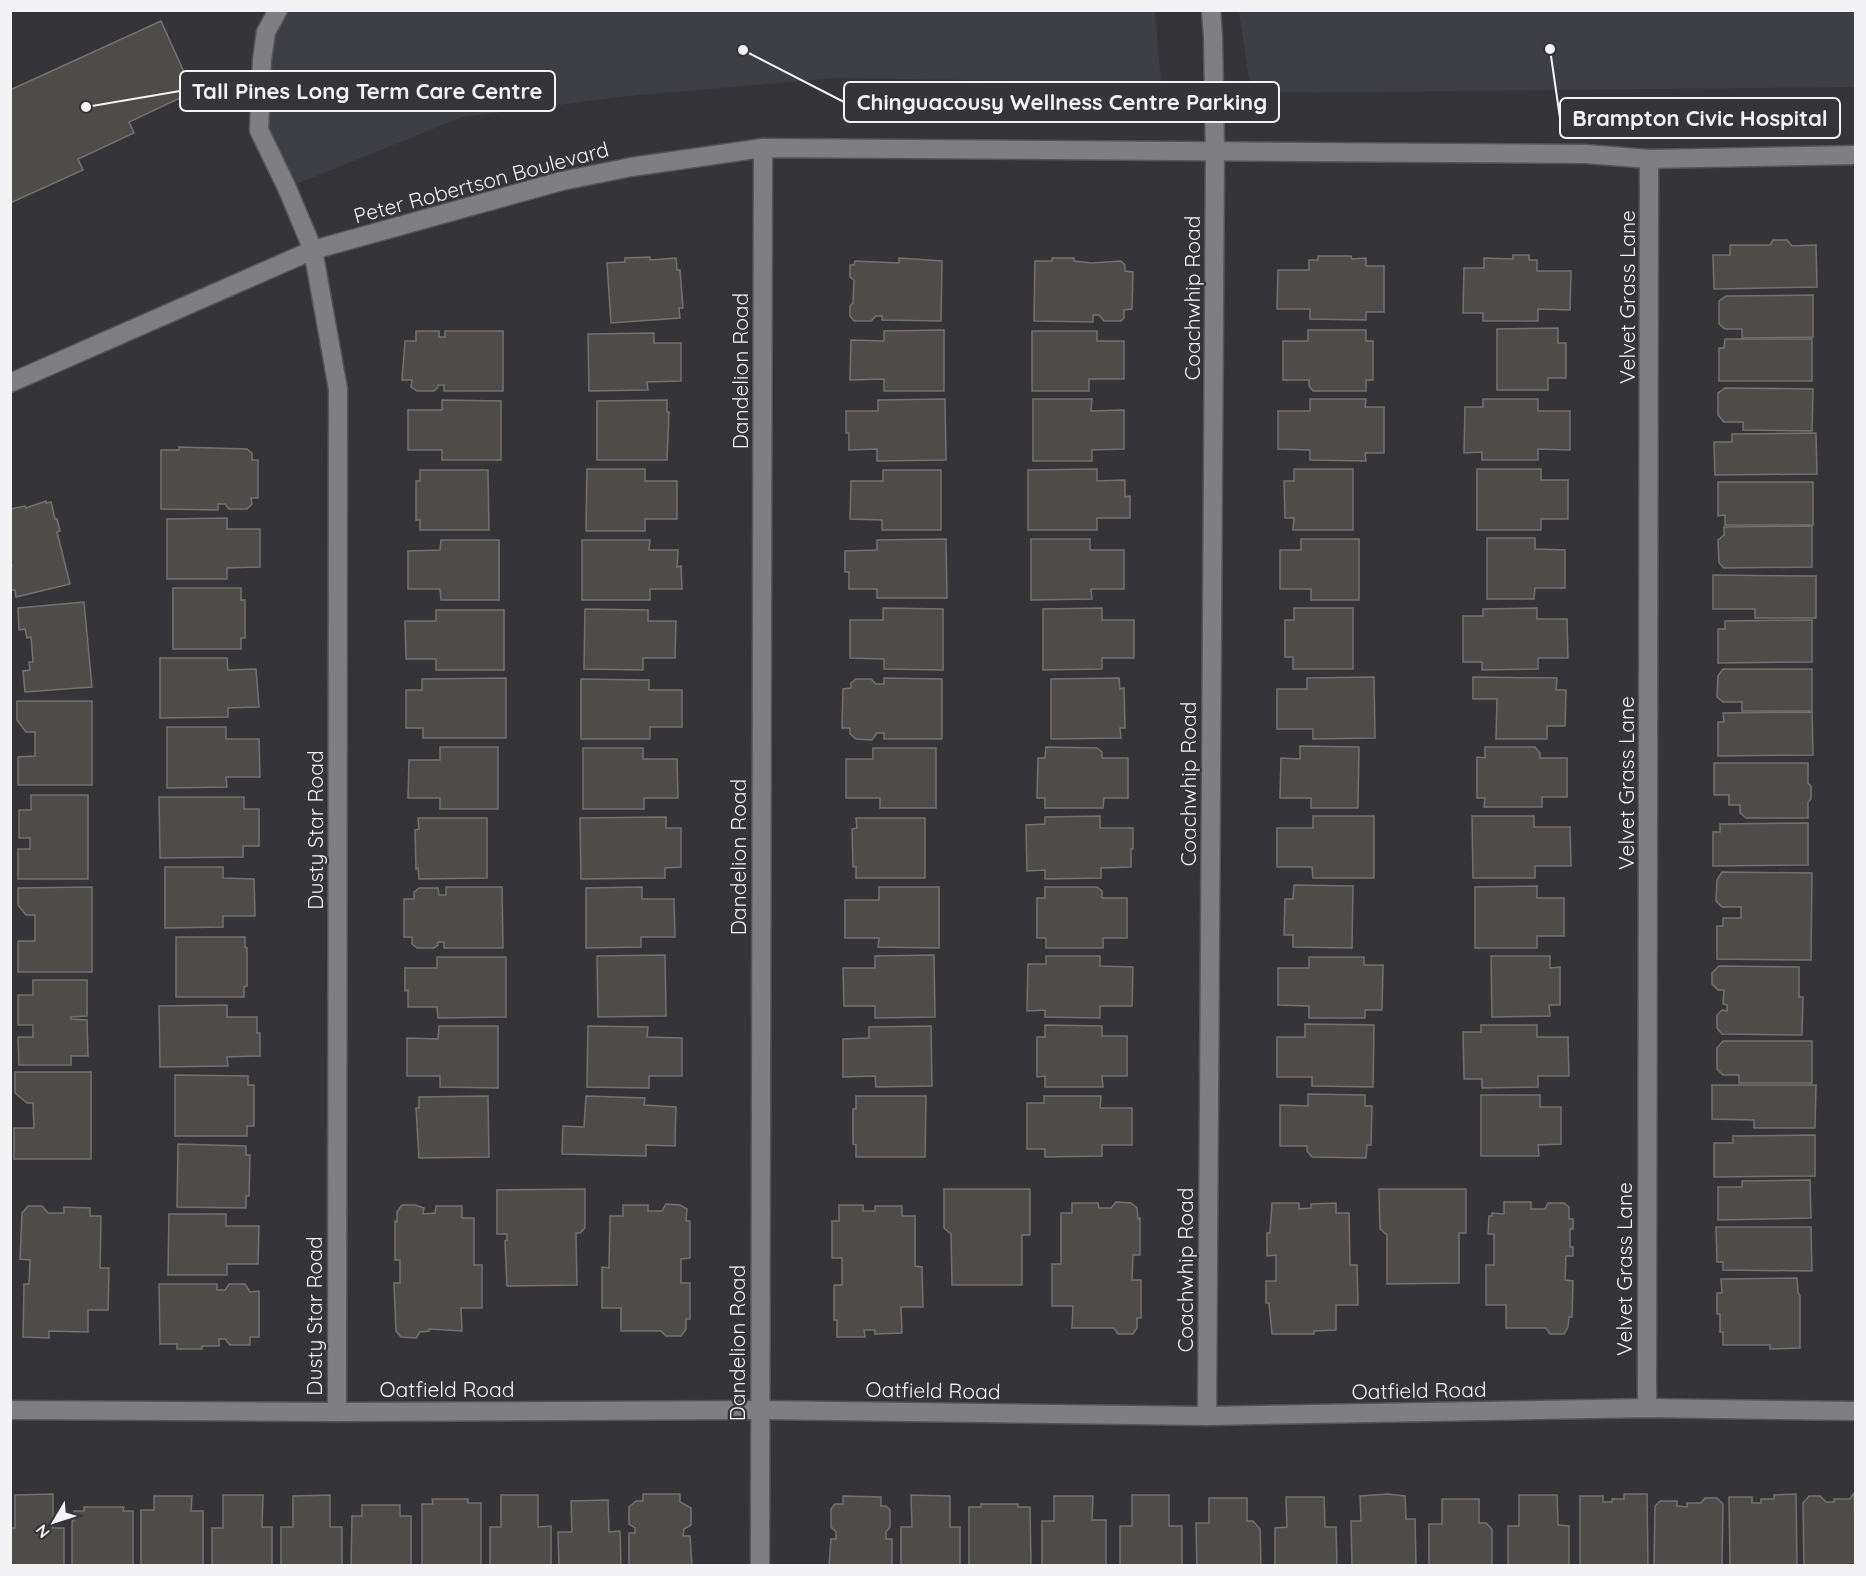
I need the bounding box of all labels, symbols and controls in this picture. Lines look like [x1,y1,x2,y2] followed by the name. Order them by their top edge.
[180,71,555,111] callout: Tall Pines Long Term Care Centre
[192,77,543,105] text: Tall Pines Long Term Care Centre
[844,82,1279,122] callout: Chinguacousy Wellness Centre Parking
[857,88,1267,116] text: Chinguacousy Wellness Centre Parking
[1560,98,1840,138] callout: Brampton Civic Hospital
[1572,104,1828,132] text: Brampton Civic Hospital
[351,135,611,229] street label: Peter Robertson Boulevard
[1614,210,1640,384] street label: Velvet Grass Lane
[1179,216,1205,380] street label: Coachwhip Road
[727,293,753,449] street label: Dandelion Road
[1613,696,1639,870] street label: Velvet Grass Lane
[1175,702,1201,866] street label: Coachwhip Road
[302,750,328,910] street label: Dusty Star Road
[725,779,751,935] street label: Dandelion Road
[1611,1182,1637,1356] street label: Velvet Grass Lane
[1172,1188,1198,1352] street label: Coachwhip Road
[301,1236,327,1396] street label: Dusty Star Road
[724,1265,750,1421] street label: Dandelion Road
[379,1376,515,1402] street label: Oatfield Road
[865,1376,1001,1404] street label: Oatfield Road
[1351,1376,1487,1404] street label: Oatfield Road
[24,1492,84,1552] north arrow
[31,1521,54,1542] text: N

